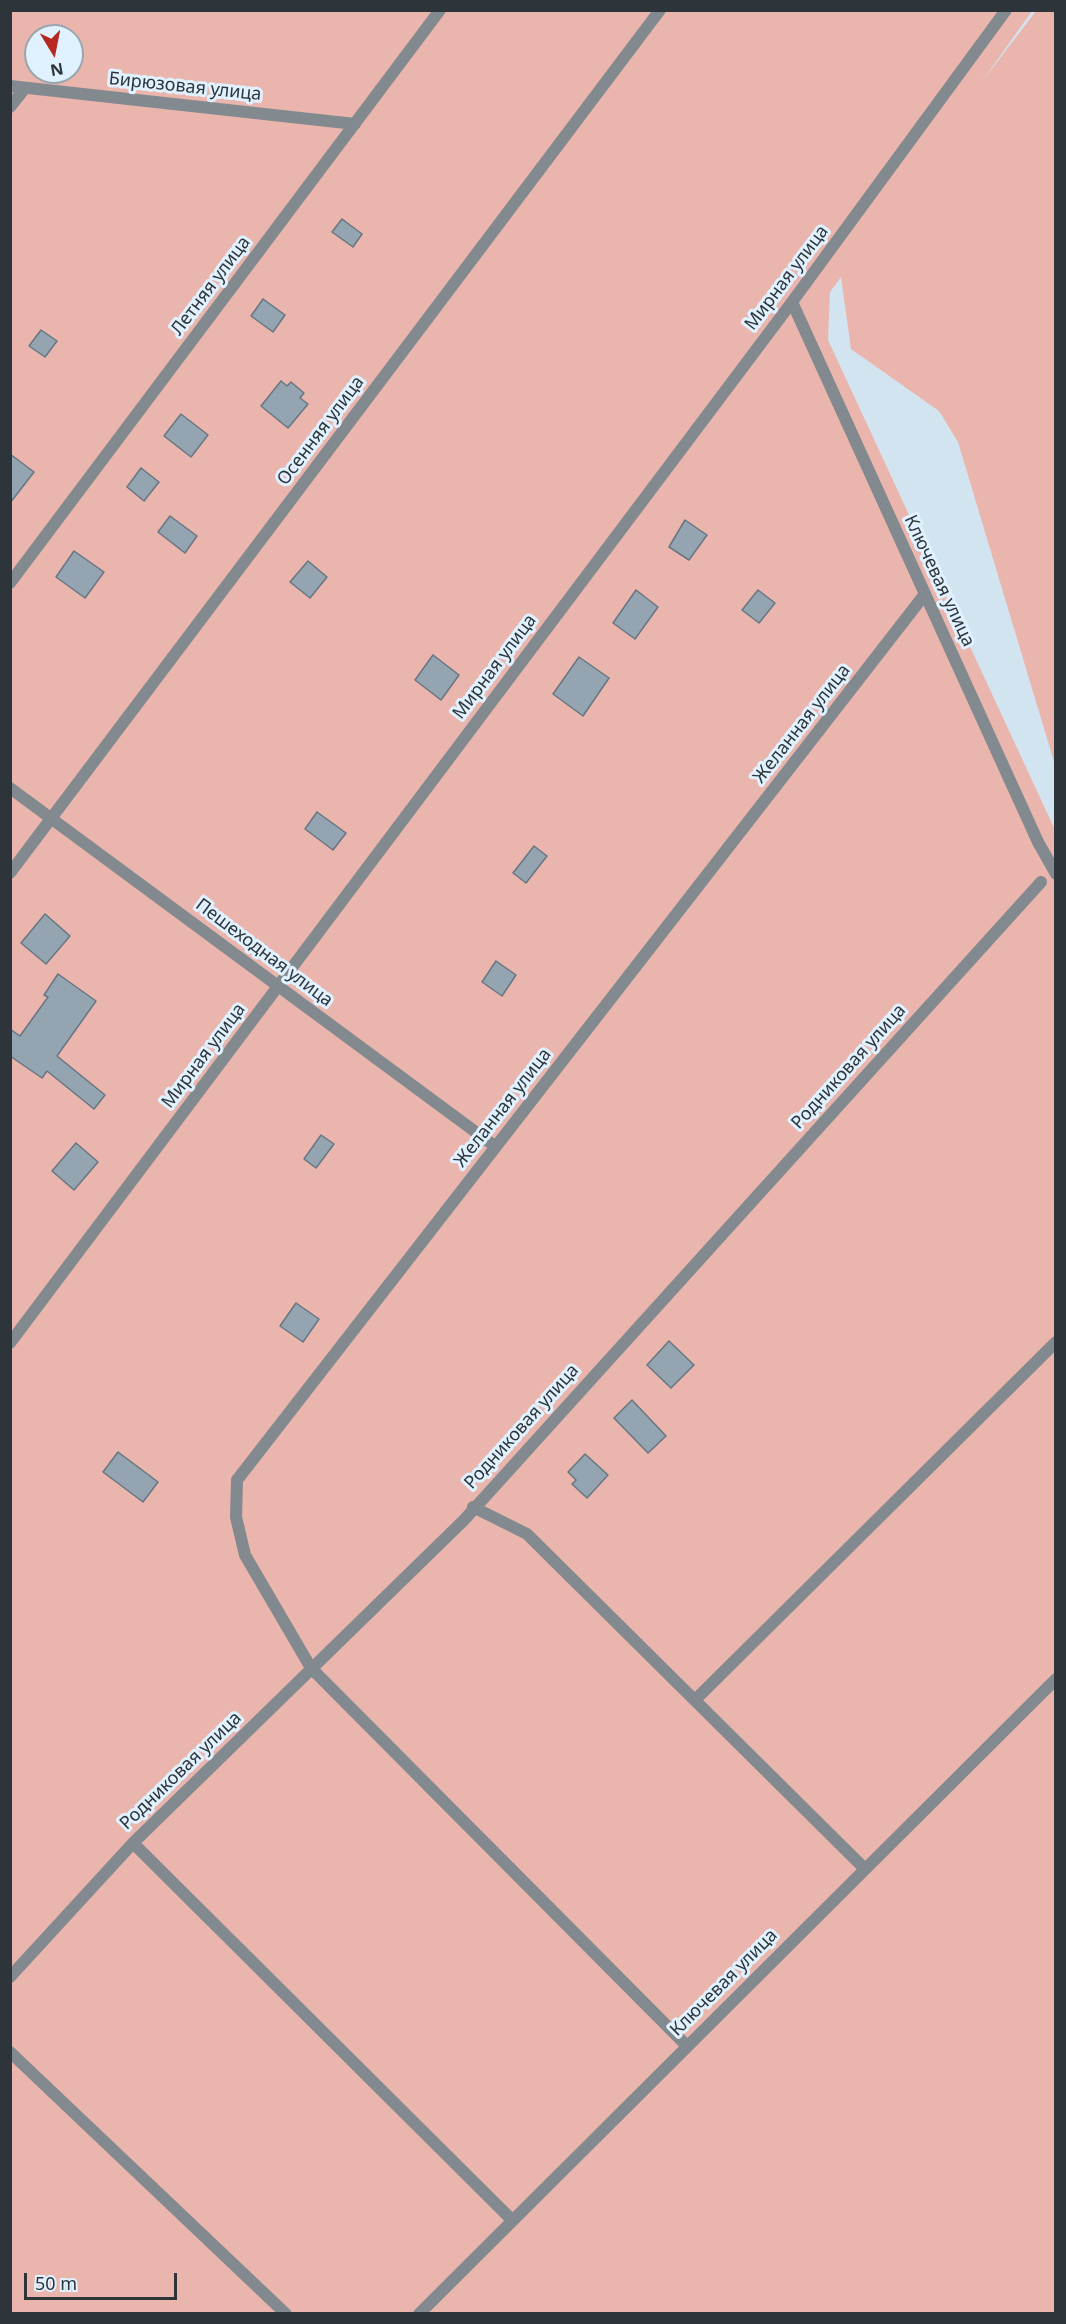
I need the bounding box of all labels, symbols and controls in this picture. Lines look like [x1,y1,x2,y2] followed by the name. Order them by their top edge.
[24,24,84,84] north arrow
[48,58,65,82] text: N
[108,68,262,106] street label: Бирюзовая улица
[741,221,833,335] street label: Мирная улица
[167,232,255,340] street label: Летняя улица
[273,372,369,490] street label: Осенняя улица
[899,512,979,650] street label: Ключевая улица
[449,610,541,724] street label: Мирная улица
[749,660,855,788] street label: Желанная улица
[191,894,337,1012] street label: Пешеходная улица
[158,999,250,1113] street label: Мирная улица
[787,1000,911,1134] street label: Родниковая улица
[450,1044,556,1172] street label: Желанная улица
[460,1360,584,1494] street label: Родниковая улица
[116,1707,246,1835] street label: Родниковая улица
[666,1925,782,2041] street label: Ключевая улица
[27,2261,180,2299] scale bar
[35,2271,77,2295] text: 50 m

